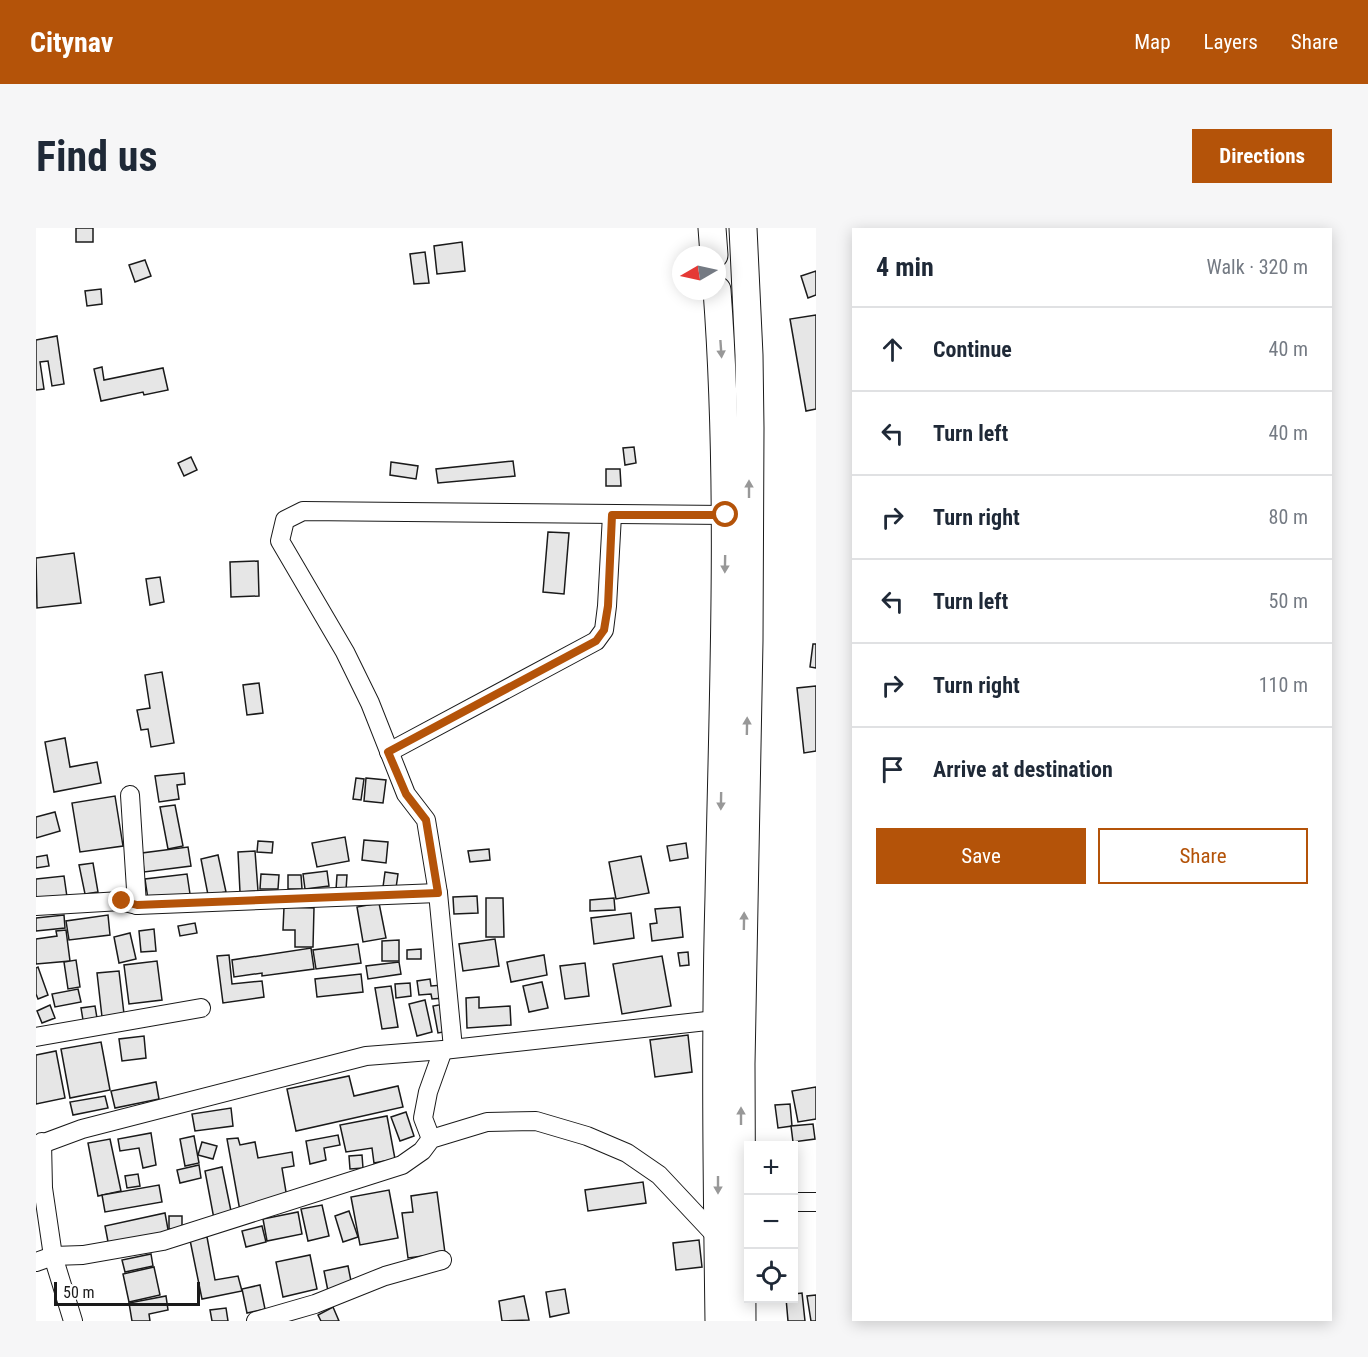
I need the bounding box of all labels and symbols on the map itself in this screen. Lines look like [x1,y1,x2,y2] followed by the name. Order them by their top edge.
[672,246,726,300] north arrow
[717,339,726,358] one-way arrow
[744,479,754,498] one-way arrow
[712,501,738,527] route start
[721,555,730,574] one-way arrow
[743,716,752,735] one-way arrow
[716,792,725,811] one-way arrow
[108,887,134,913] route end
[739,911,749,930] one-way arrow
[736,1106,746,1125] one-way arrow
[713,1176,723,1195] one-way arrow
[54,1279,200,1306] scale bar

